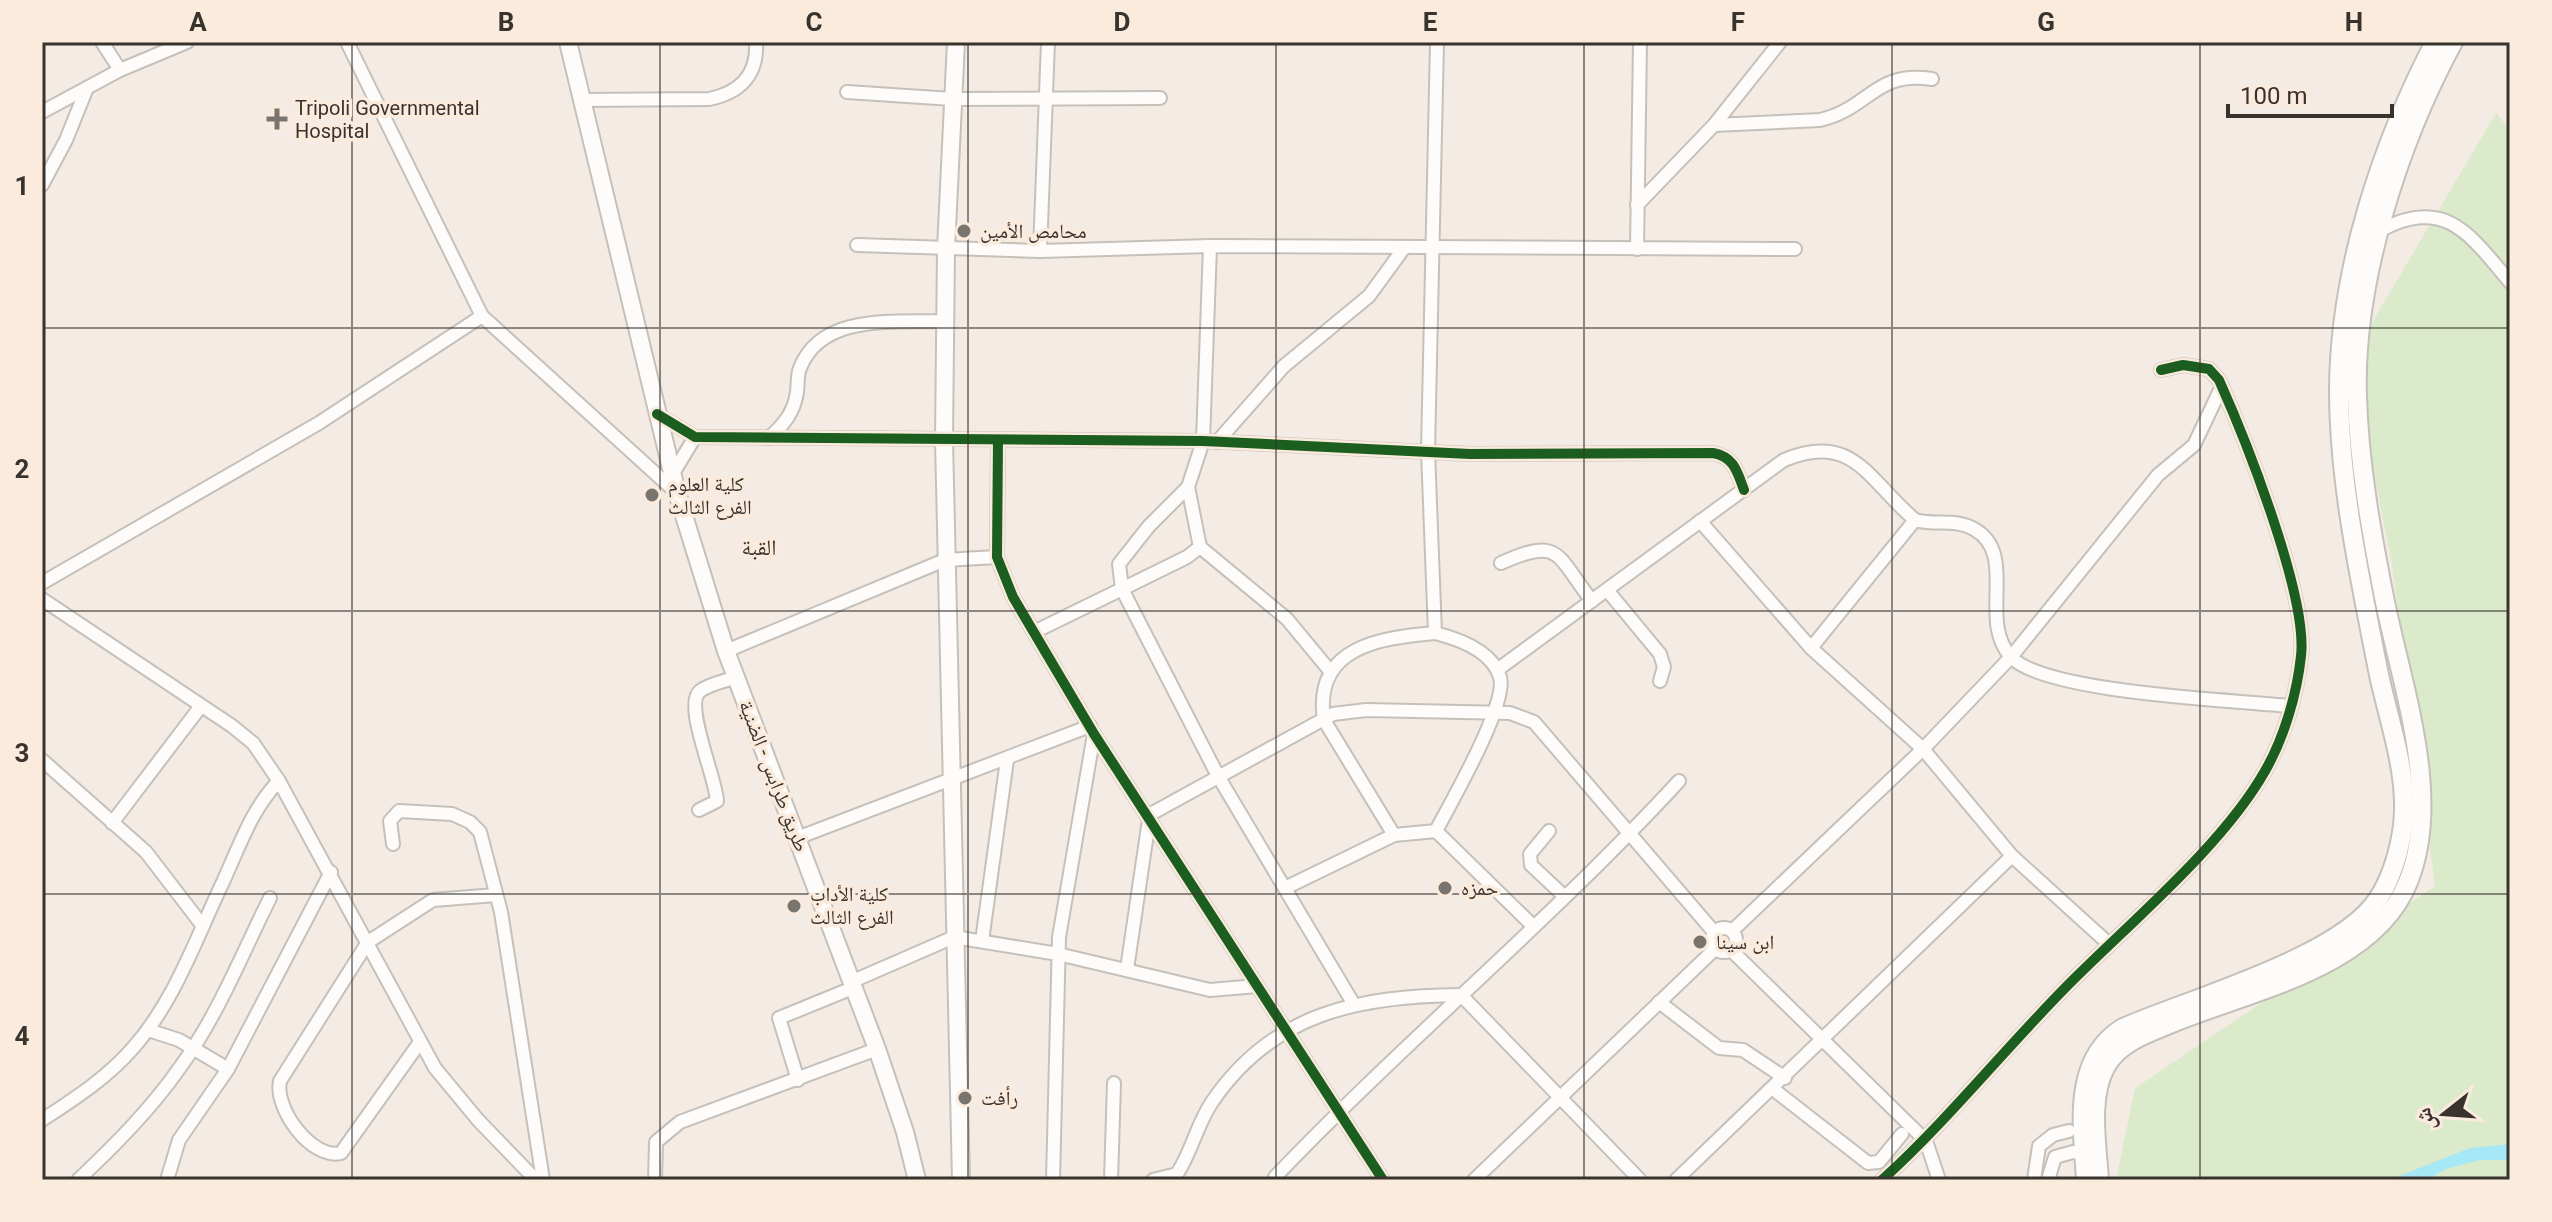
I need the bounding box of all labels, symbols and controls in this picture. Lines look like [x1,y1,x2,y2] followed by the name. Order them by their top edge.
[189,7,207,37] text: A
[498,7,514,37] text: B
[805,7,823,37] text: C
[1114,7,1130,37] text: D
[1423,7,1438,37] text: E
[1731,7,1745,37] text: F
[2037,7,2055,37] text: G
[2345,7,2363,37] text: H
[2228,68,2392,118] scale bar
[2240,82,2307,110] text: 100 m
[295,96,480,143] place label: Tripoli Governmental Hospital
[266,108,288,130] marker: Tripoli Governmental Hospital
[15,171,29,201] text: 1
[980,219,1087,243] place label: محامص الأمين
[955,222,973,240] marker: محامص الأمين
[15,454,29,484] text: 2
[668,472,752,520] place label: كلية العلوم الفرع الثالث
[643,486,661,504] marker: كلية العلوم الفرع الثالث
[742,535,776,560] district label: القبة
[734,697,814,855] street label: طريق طرابس - الضنية
[15,738,29,768] text: 3
[1461,876,1499,900] place label: حمزه
[1436,879,1454,897] marker: حمزه
[810,882,894,930] place label: كلية الأداب الفرع الثالث
[785,897,803,915] marker: كلية الأداب الفرع الثالث
[1716,930,1774,954] place label: ابن سينا
[1691,933,1709,951] marker: ابن سينا
[15,1021,30,1051] text: 4
[2404,1074,2484,1154] north arrow
[981,1086,1018,1110] place label: رأفت
[956,1089,974,1107] marker: رأفت
[2410,1105,2442,1135] text: ش

